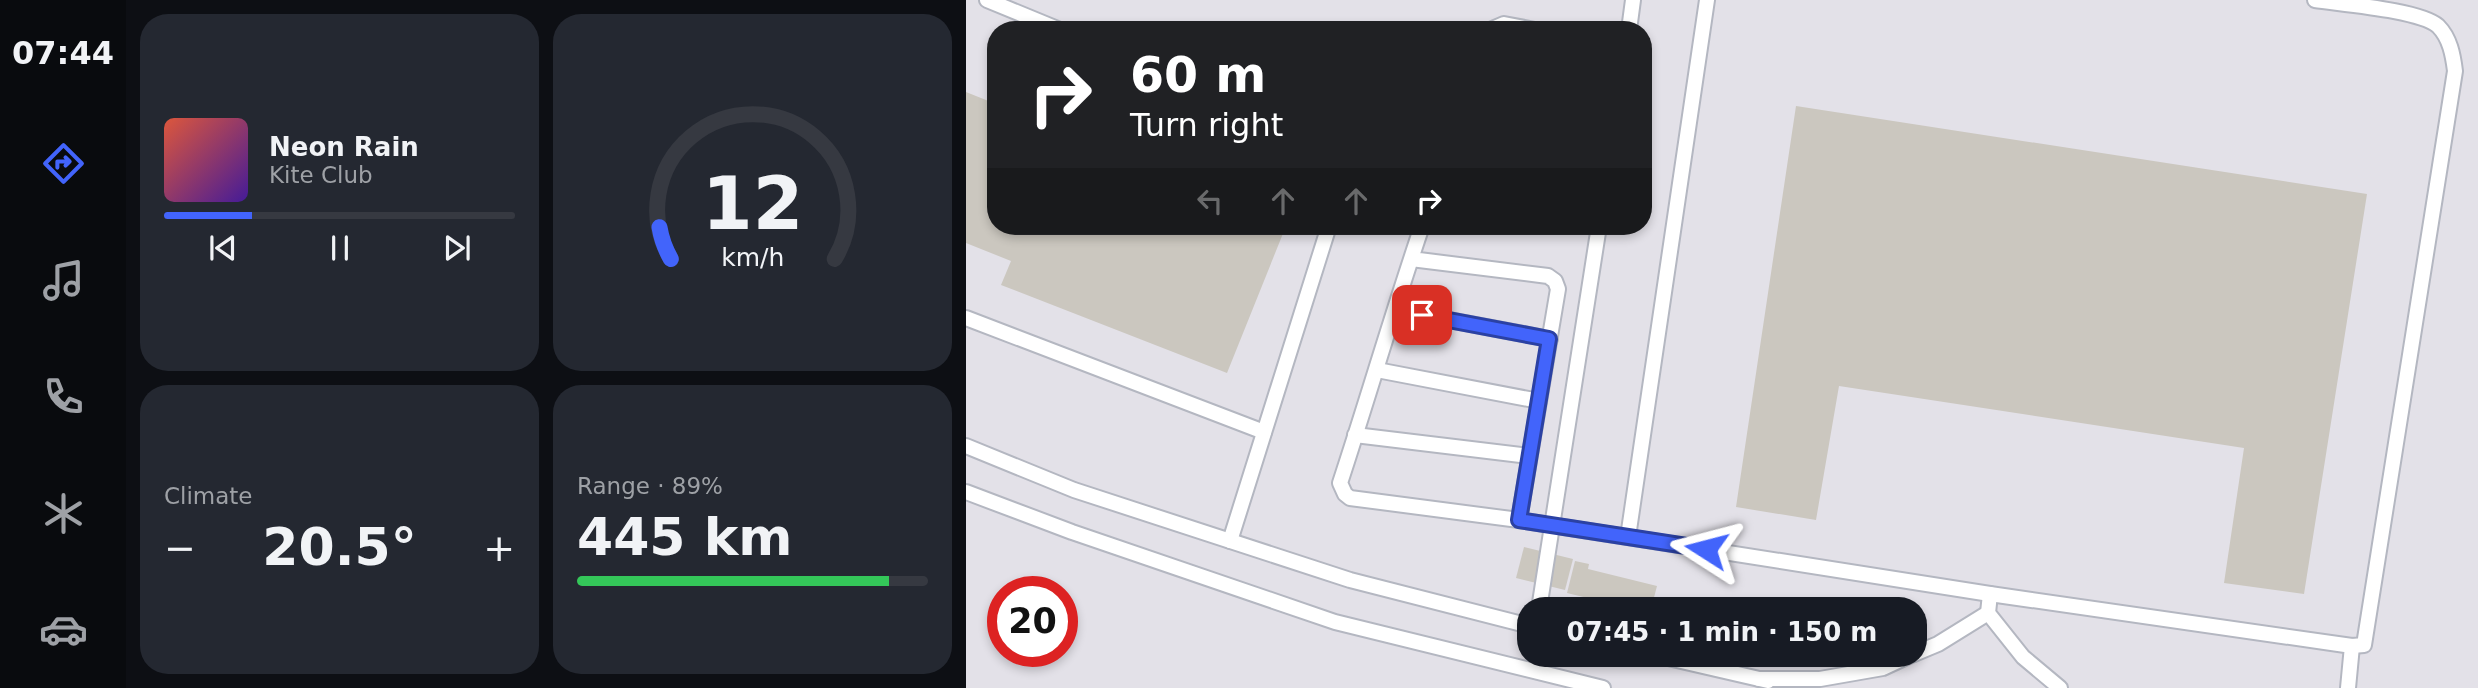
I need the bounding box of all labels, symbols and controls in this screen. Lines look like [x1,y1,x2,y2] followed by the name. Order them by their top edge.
[12,34,114,72] text: 07:44
[1130,47,1266,104] text: 60 m
[1015,49,1106,140] icon: right
[1130,106,1283,144] text: Turn right
[269,132,419,162] text: Neon Rain
[39,139,88,188] icon: directions
[702,161,803,246] text: 12
[269,162,373,188] text: Kite Club
[1191,182,1229,220] icon: left
[1264,182,1302,220] icon: ahead
[1337,182,1375,220] icon: ahead
[1410,182,1448,220] icon: right
[204,229,242,267] icon: previous
[321,229,359,267] icon: pause
[438,229,476,267] icon: next
[721,243,784,272] text: km/h
[39,256,88,305] icon: music
[1392,285,1452,345] pin
[1403,296,1441,334] icon: arrive
[39,372,88,421] icon: phone
[577,473,723,499] text: Range · 89%
[164,483,253,509] text: Climate
[39,489,88,538] icon: climate
[577,507,792,567] text: 445 km
[1669,512,1743,586] position arrow
[262,517,417,577] text: 20.5°
[164,526,196,570] text: −
[483,526,515,570] text: +
[987,576,1078,667] speed limit sign: 20
[39,605,88,654] icon: car
[1567,617,1877,647] text: 07:45 · 1 min · 150 m

